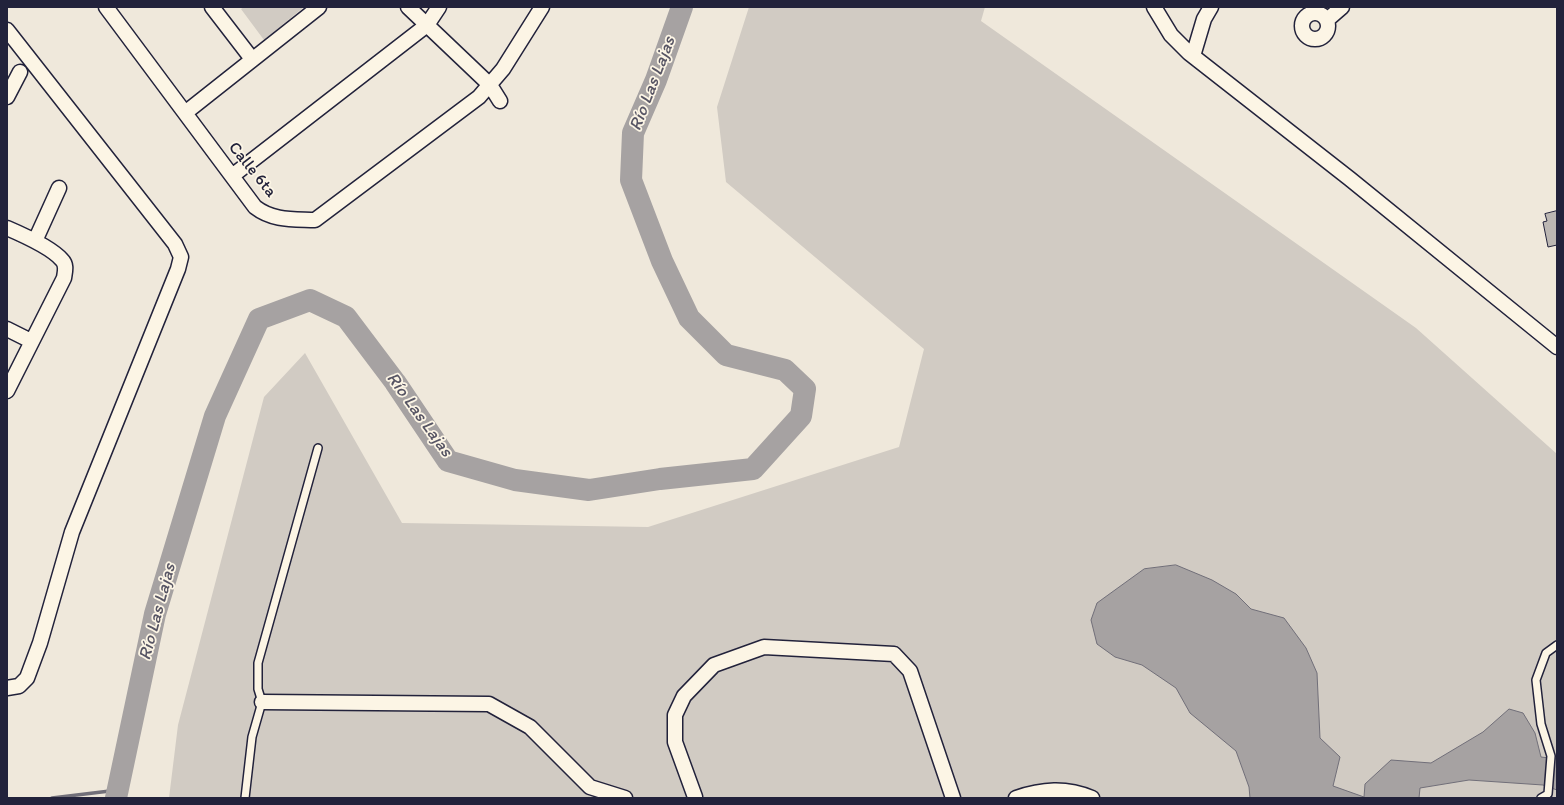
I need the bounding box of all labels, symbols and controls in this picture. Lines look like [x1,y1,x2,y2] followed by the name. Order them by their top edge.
[625,34,681,134] water label: Río Las Lajas
[223,138,281,202] street label: Calle 6ta
[381,369,457,461] water label: Río Las Lajas
[135,561,181,663] water label: Río Las Lajas

